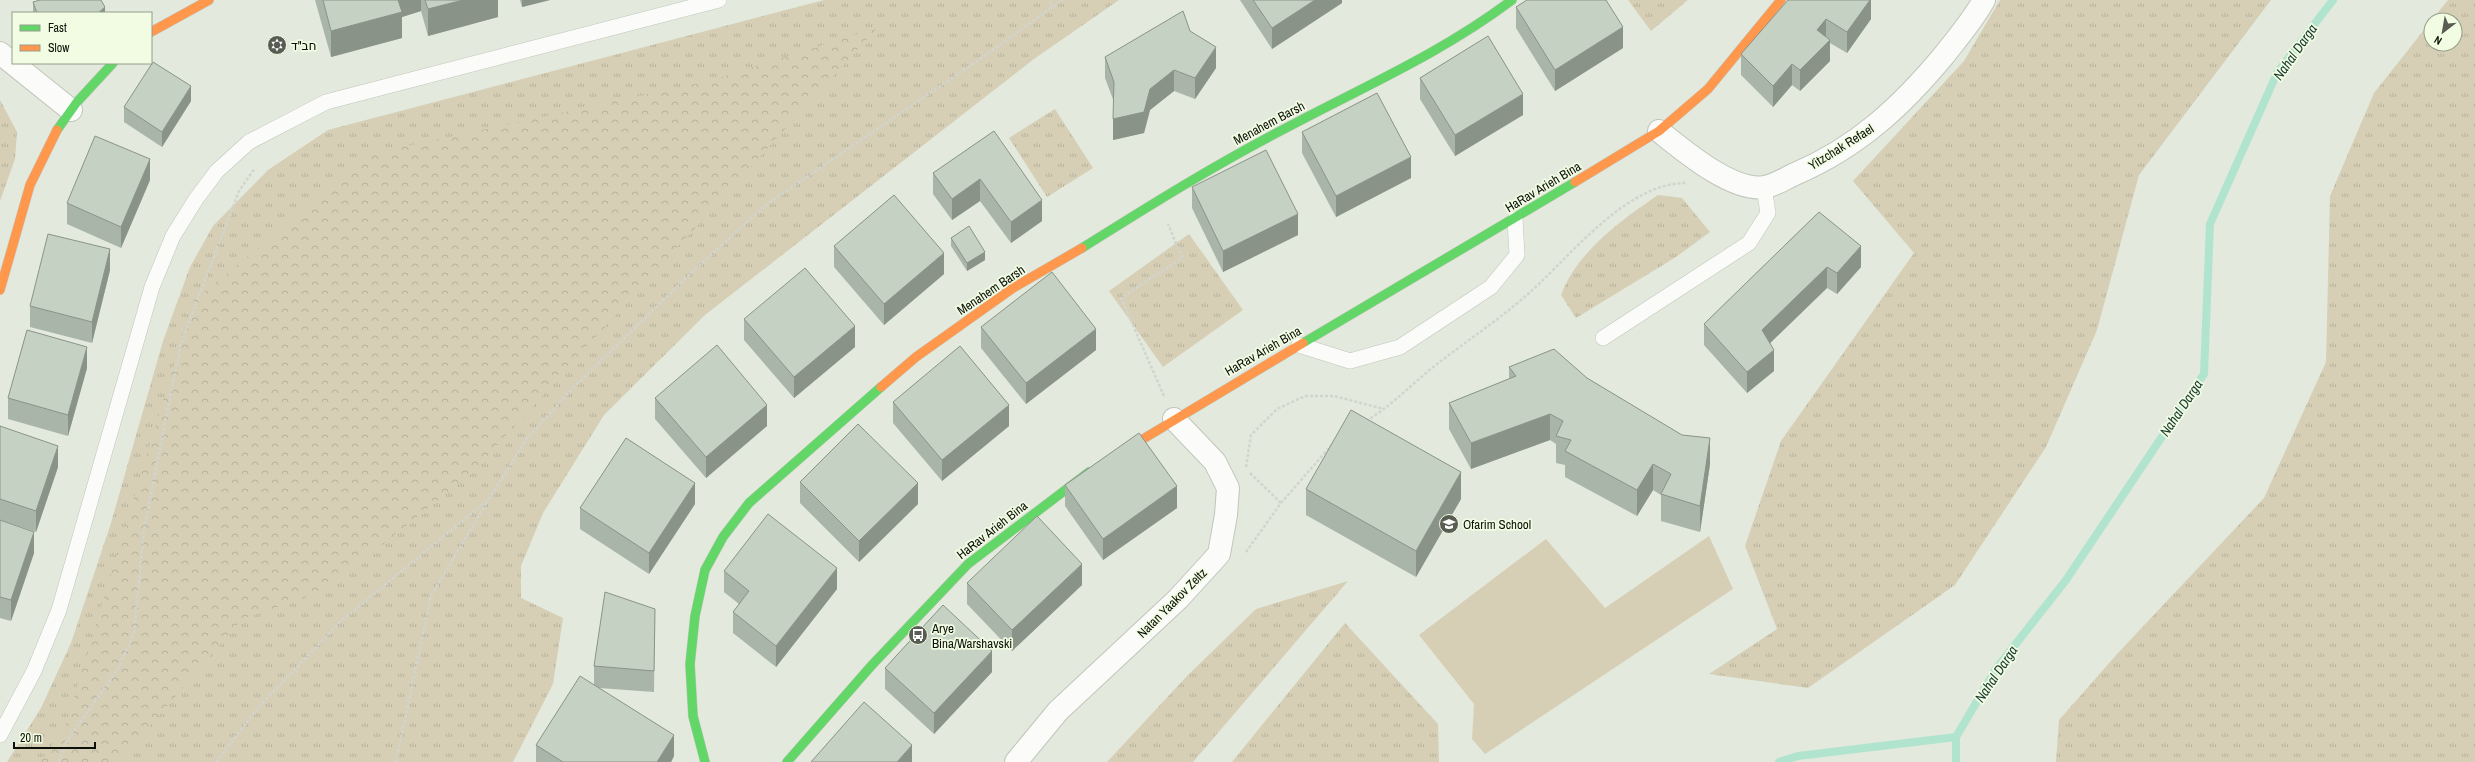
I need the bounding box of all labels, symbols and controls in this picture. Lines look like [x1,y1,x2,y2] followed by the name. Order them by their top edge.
[12,12,152,64] legend
[2423,12,2463,52] north arrow
[48,20,67,36] text: Fast
[2269,20,2321,84] water label: Nahal Darga
[2431,33,2444,48] text: N
[266,34,288,56] synagogue icon: חב"ד
[291,37,316,54] place label: חב"ד
[48,40,70,56] text: Slow
[1230,97,1308,149] street label: Menahem Barsh
[1805,120,1877,174] street label: Yitzchak Refael
[1502,158,1584,216] street label: HaRav Arieh Bina
[954,261,1028,319] street label: Menahem Barsh
[1222,322,1304,380] street label: HaRav Arieh Bina
[2156,376,2206,440] water label: Nahal Darga
[953,497,1031,563] street label: HaRav Arieh Bina
[1438,513,1460,535] school or university icon: Ofarim School
[1463,516,1531,533] place label: Ofarim School
[1133,564,1211,642] street label: Natan Yaakov Zeltz
[931,620,1012,652] place label: Arye Bina/Warshavski
[907,624,929,646] bus stop icon: Arye Bina/Warshavski
[1971,642,2021,706] water label: Nahal Darga
[14,724,95,750] scale bar
[20,730,42,746] text: 20 m

